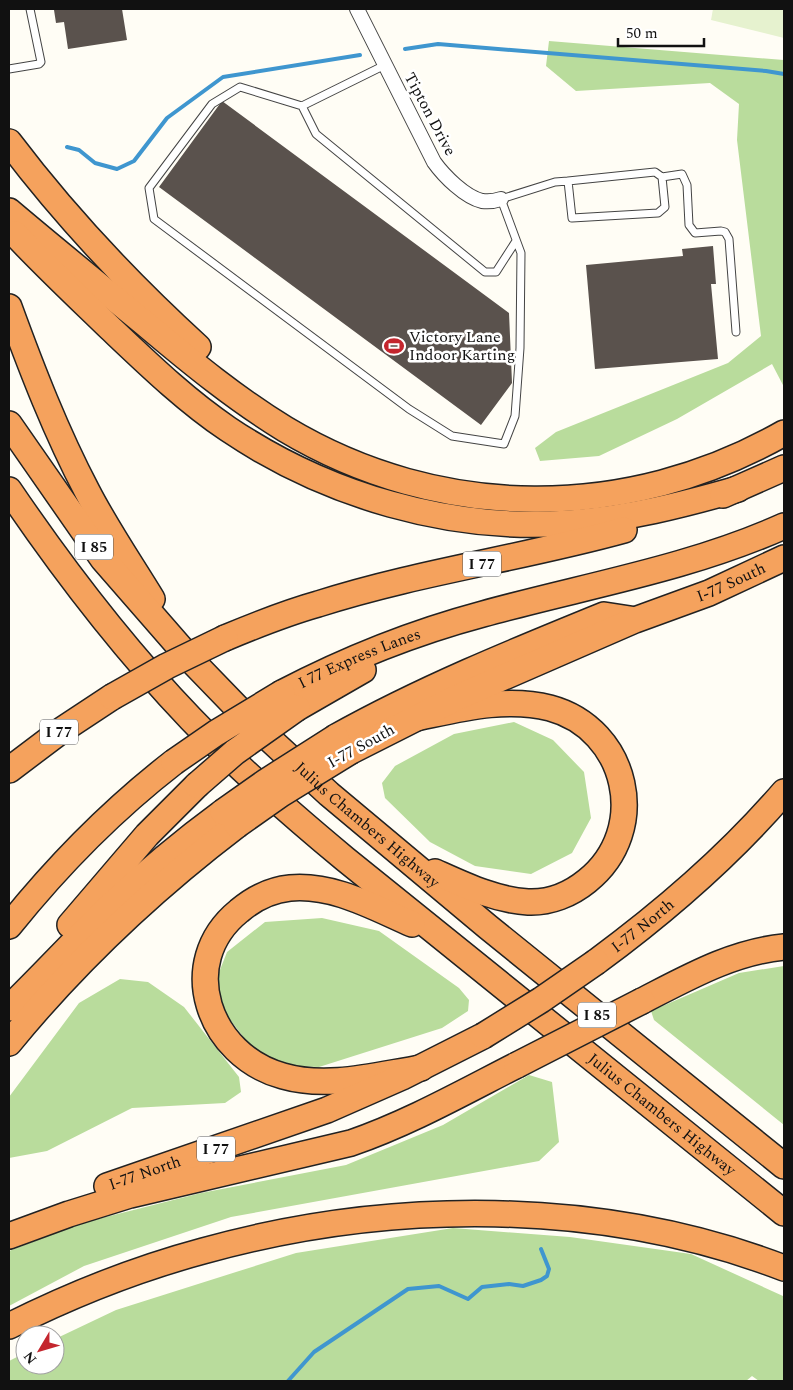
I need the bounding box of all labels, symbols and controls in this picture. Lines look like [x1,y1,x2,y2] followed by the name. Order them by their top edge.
[618,15,704,47] scale bar
[626,22,658,45] text: 50 m
[398,68,462,160] street label: Tipton Drive
[409,325,515,367] place label: Victory Lane Indoor Karting
[383,335,405,357] sports icon: Victory Lane Indoor Karting
[75,534,113,560] road number: I 85
[463,552,501,576] road number: I 77
[693,556,770,609] street label: I-77 South
[294,622,424,695] street label: I 77 Express Lanes
[323,718,399,774] street label: I-77 South
[40,720,78,744] road number: I 77
[289,756,446,895] street label: Julius Chambers Highway
[606,893,680,959] street label: I-77 North
[578,1002,616,1028] road number: I 85
[582,1047,742,1182] street label: Julius Chambers Highway
[197,1136,235,1162] road number: I 77
[105,1149,184,1197] street label: I-77 North
[15,1325,65,1375] north arrow
[18,1347,42,1369] text: N

